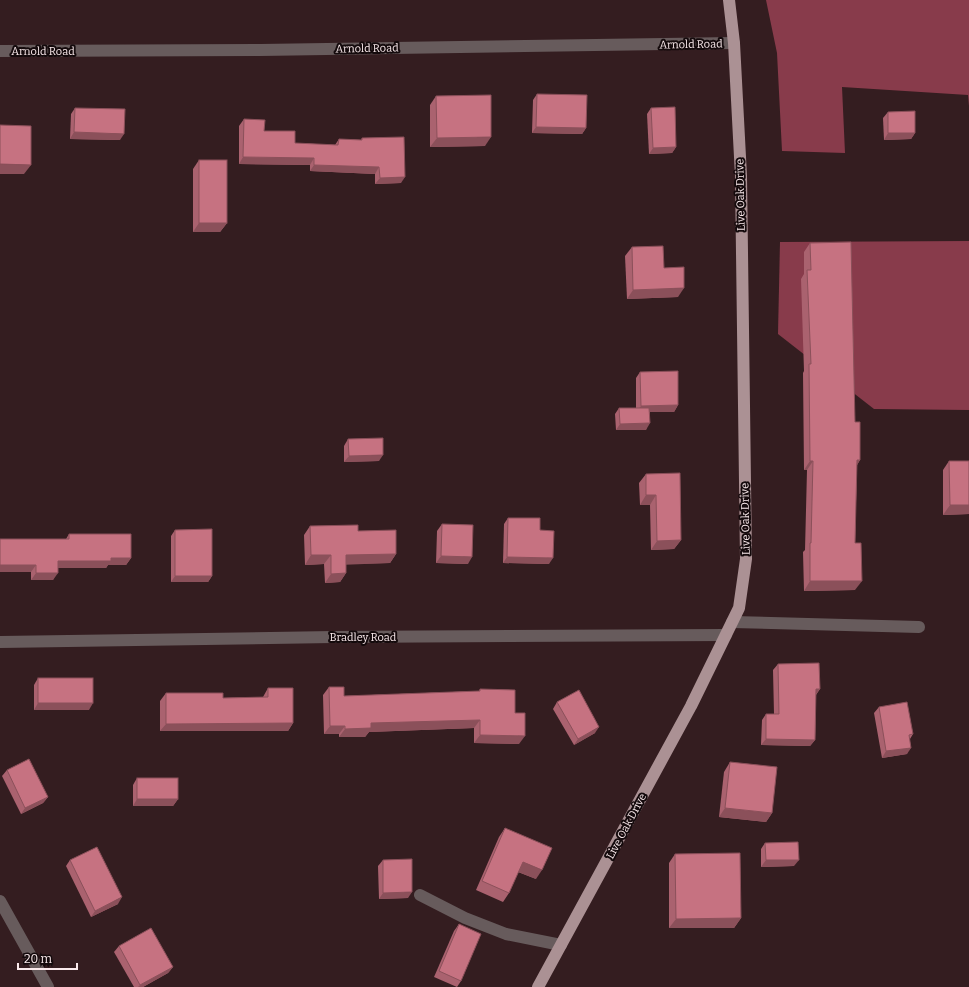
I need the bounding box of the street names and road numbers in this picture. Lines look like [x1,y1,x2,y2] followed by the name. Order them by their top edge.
[659,37,723,52] street label: Arnold Road
[335,41,399,56] street label: Arnold Road
[11,45,75,58] street label: Arnold Road
[733,159,748,231] street label: Live Oak Drive
[738,483,753,555] street label: Live Oak Drive
[330,631,397,644] street label: Bradley Road
[604,791,649,861] street label: Live Oak Drive

